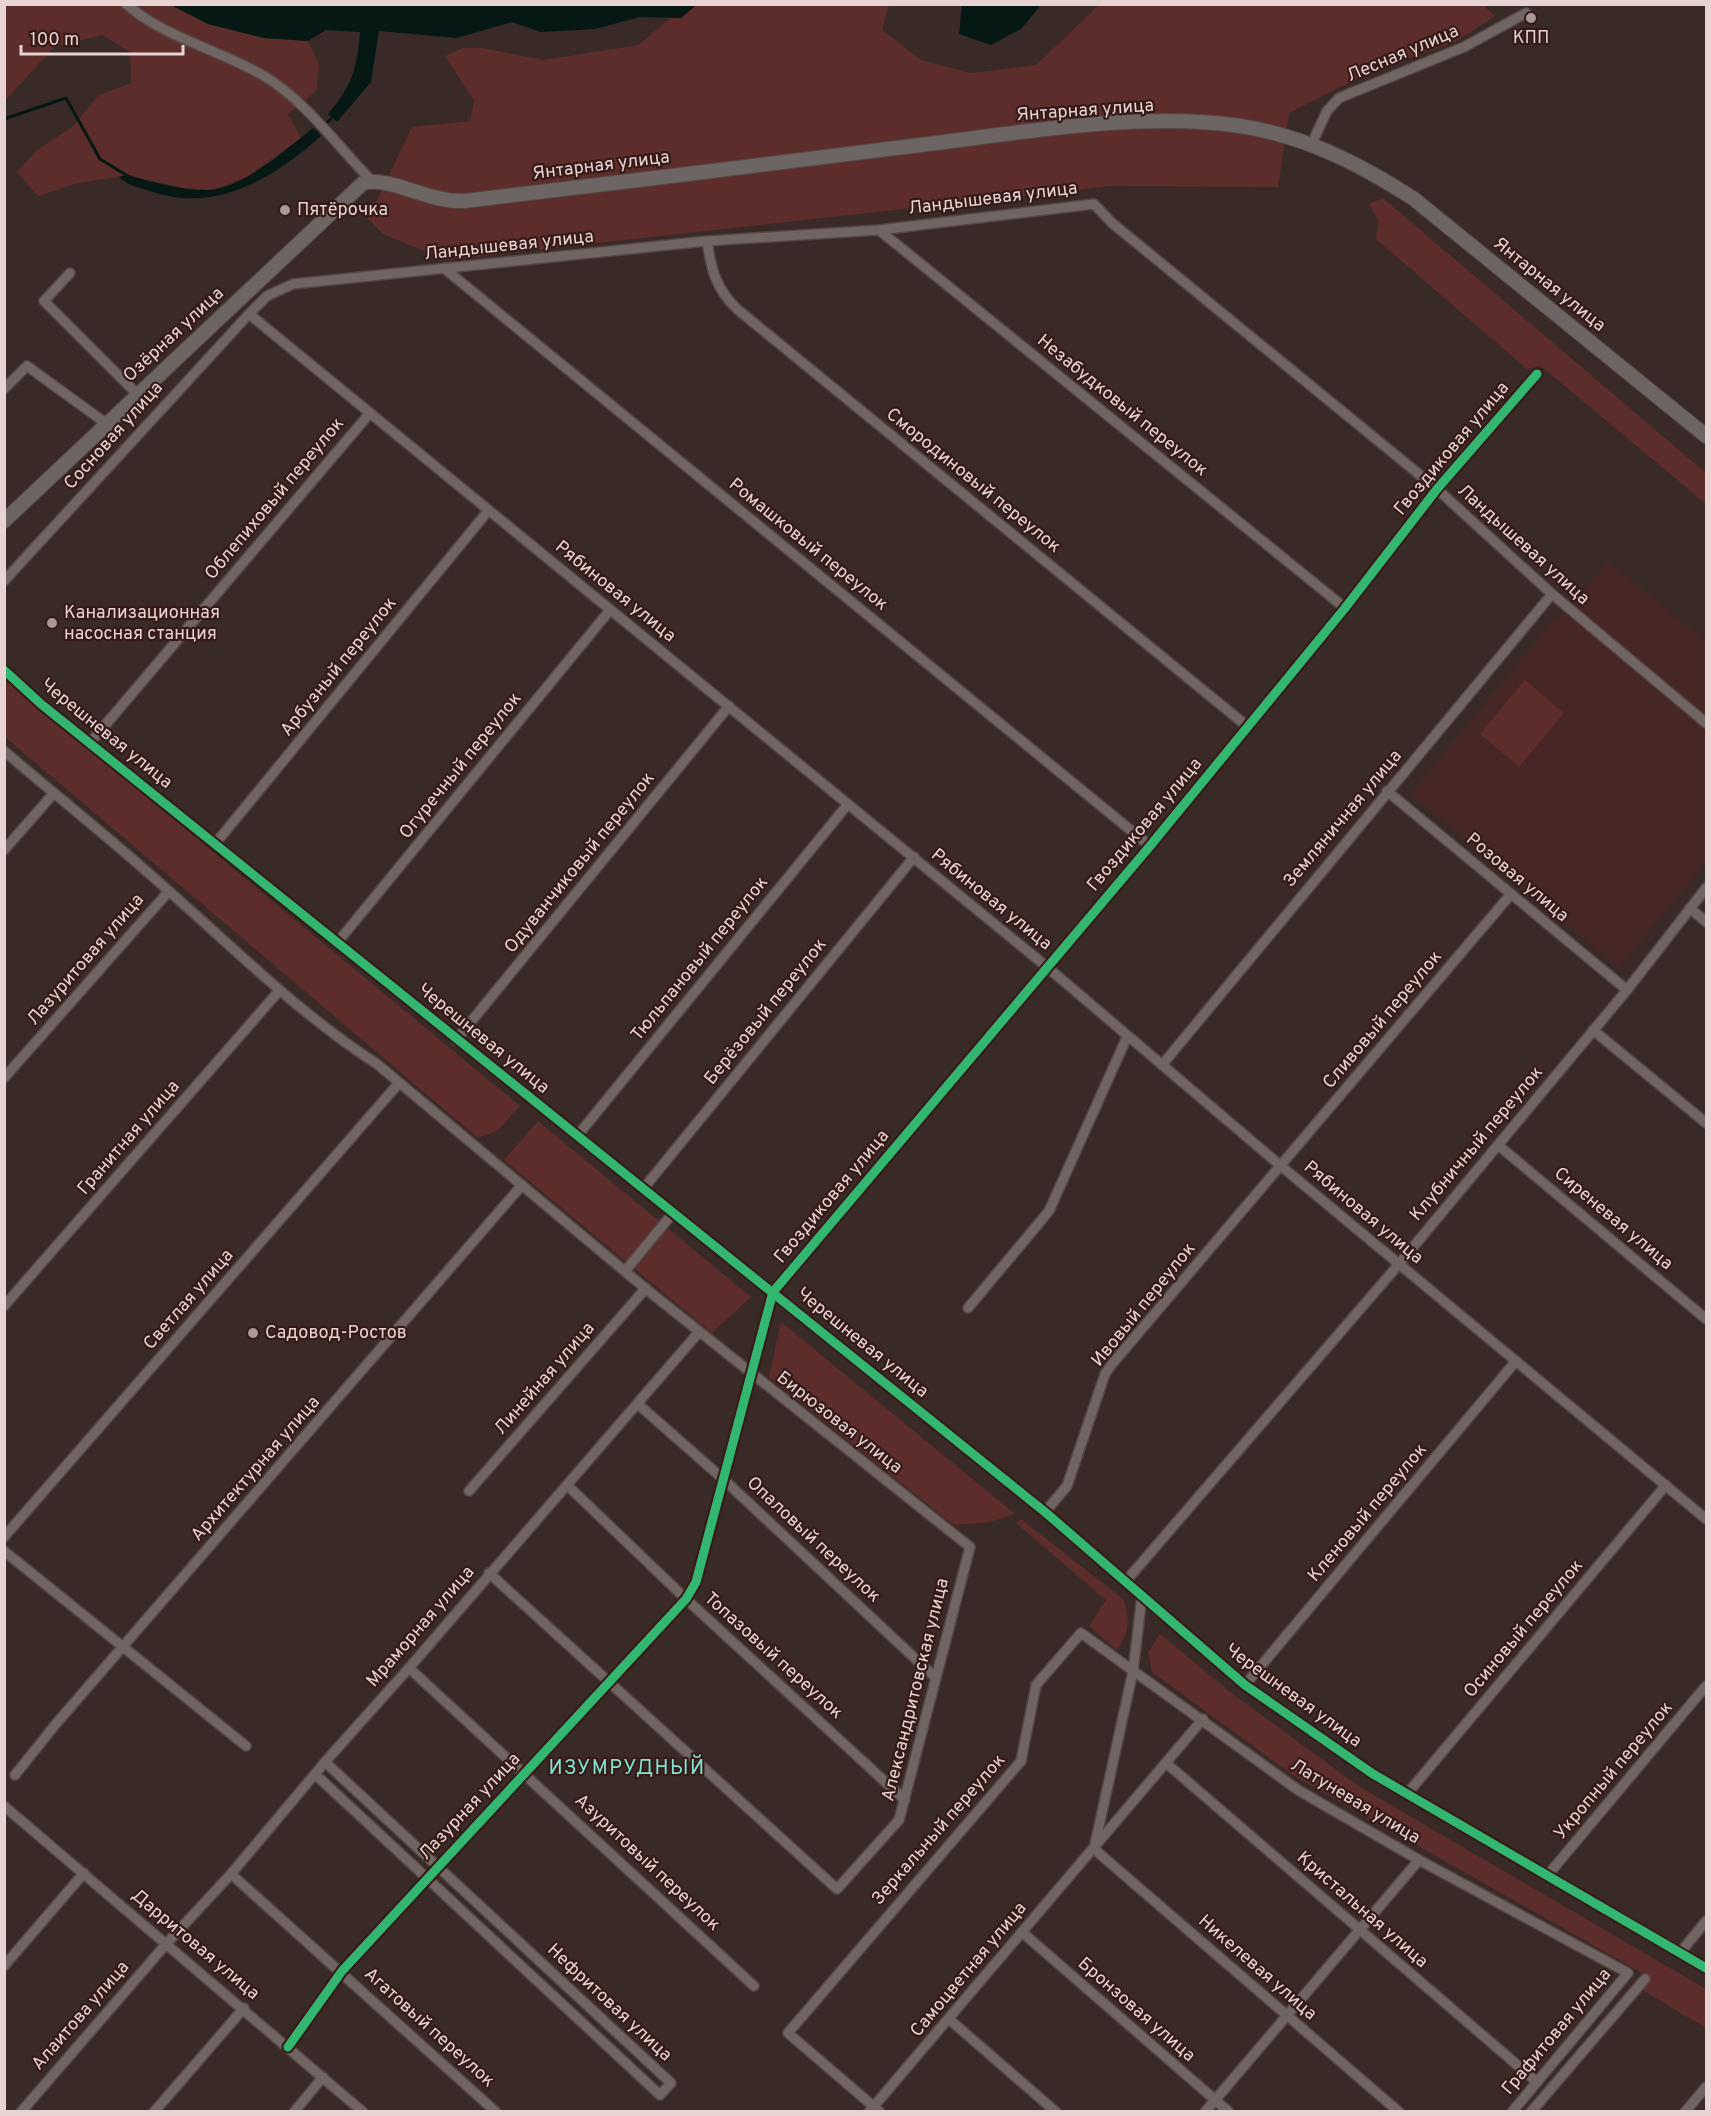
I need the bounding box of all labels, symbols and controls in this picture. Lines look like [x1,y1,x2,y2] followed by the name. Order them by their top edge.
[1524,11,1538,25] marker: КПП
[21,18,183,56] scale bar
[1344,20,1462,88] street label: Лесная улица
[1513,27,1549,50] place label: КПП
[30,29,79,52] text: 100 m
[1015,95,1155,127] street label: Янтарная улица
[531,146,671,186] street label: Янтарная улица
[907,177,1079,221] street label: Ландышевая улица
[297,199,388,222] place label: Пятёрочка
[278,203,292,217] marker: Пятёрочка
[423,226,595,266] street label: Ландышевая улица
[1488,233,1610,337] street label: Янтарная улица
[119,283,229,387] street label: Озёрная улица
[1032,330,1212,482] street label: Незабудковый переулок
[59,377,169,495] street label: Сосновая улица
[1389,377,1515,521] street label: Гвоздиковая улица
[881,403,1065,559] street label: Смородиновый переулок
[200,413,350,585] street label: Облепиховый переулок
[724,474,892,616] street label: Ромашковый переулок
[1452,480,1594,610] street label: Ландышевая улица
[550,536,680,648] street label: Рябиновая улица
[276,593,402,741] street label: Арбузный переулок
[64,602,220,646] place label: Канализационная насосная станция
[45,616,59,630] marker: Канализационная насосная станция
[35,674,177,794] street label: Черешневая улица
[395,688,527,844] street label: Огуречный переулок
[1279,745,1407,893] street label: Земляничная улица
[1082,753,1208,897] street label: Гвоздиковая улица
[500,768,660,958] street label: Одуванчиковый переулок
[1461,828,1573,928] street label: Розовая улица
[926,844,1056,956] street label: Рябиновая улица
[626,872,774,1046] street label: Тюльпановый переулок
[22,889,150,1031] street label: Лазуритовая улица
[700,934,832,1090] street label: Берёзовый переулок
[1318,946,1448,1094] street label: Сливовый переулок
[412,979,554,1099] street label: Черешневая улица
[1405,1062,1549,1226] street label: Клубничный переулок
[73,1076,185,1200] street label: Гранитная улица
[769,1125,895,1269] street label: Гвоздиковая улица
[1299,1156,1427,1270] street label: Рябиновая улица
[1549,1162,1677,1276] street label: Сиреневая улица
[1087,1238,1201,1372] street label: Ивовый переулок
[139,1245,239,1355] street label: Светлая улица
[791,1283,933,1403] street label: Черешневая улица
[490,1318,600,1440] street label: Линейная улица
[265,1322,407,1345] place label: Садовод-Ростов
[246,1326,260,1340] marker: Садовод-Ростов
[771,1367,907,1479] street label: Бирюзовая улица
[187,1392,325,1546] street label: Архитектурная улица
[1303,1439,1433,1587] street label: Кленовый переулок
[741,1472,885,1608] street label: Опаловый переулок
[1459,1555,1589,1703] street label: Осиновый переулок
[362,1562,480,1692] street label: Мраморная улица
[877,1576,955,1804] street label: Александритовская улица
[699,1588,847,1724] street label: Топазовый переулок
[1220,1639,1366,1753] street label: Черешневая улица
[1549,1697,1679,1845] street label: Укропный переулок
[414,1748,526,1866] street label: Лазурная улица
[867,1750,1011,1910] street label: Зеркальный переулок
[548,1754,706,1782] district label: ИЗУМРУДНЫЙ
[1286,1754,1424,1850] street label: Латуневая улица
[569,1789,725,1937] street label: Азуритовый переулок
[1291,1847,1433,1973] street label: Кристальная улица
[126,1885,264,2005] street label: Дарритовая улица
[906,1898,1032,2042] street label: Самоцветная улица
[1193,1910,1321,2026] street label: Никелевая улица
[542,1939,676,2067] street label: Нефритовая улица
[1072,1953,1200,2067] street label: Бронзовая улица
[27,1957,135,2075] street label: Алаитова улица
[359,1963,499,2093] street label: Агатовый переулок
[1497,1964,1617,2100] street label: Графитовая улица

